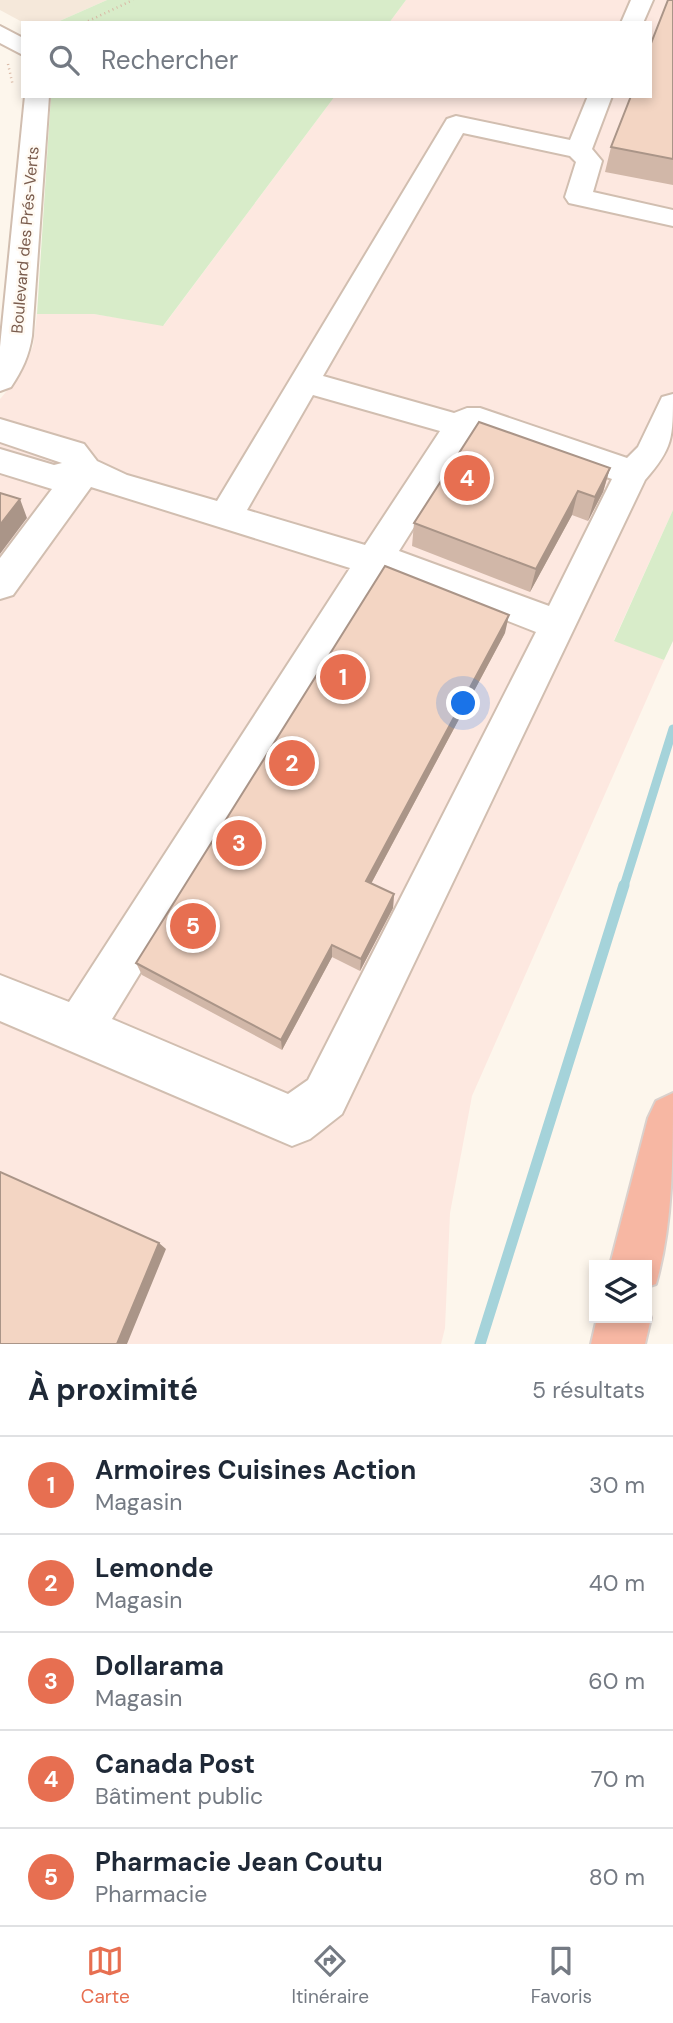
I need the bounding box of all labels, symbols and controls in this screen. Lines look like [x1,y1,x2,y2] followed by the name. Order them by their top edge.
[21,21,652,98] search box
[45,41,83,79] icon: search
[101,43,238,77] text: Rechercher
[6,146,44,334] street label: Boulevard des Prés-Verts
[444,452,490,504] pin: 4
[320,651,366,703] pin: 1
[446,686,480,720] your location
[269,737,315,789] pin: 2
[216,817,262,869] pin: 3
[170,900,216,952] pin: 5
[589,1260,652,1323] map controls
[589,1260,652,1323] button: layers
[28,1370,198,1409] text: À proximité
[532,1375,645,1405] text: 5 résultats
[95,1453,416,1487] text: Armoires Cuisines Action
[47,1470,55,1500] text: 1
[589,1470,645,1500] text: 30 m
[95,1487,182,1517] text: Magasin
[95,1551,214,1585] text: Lemonde
[44,1568,58,1598] text: 2
[589,1568,645,1598] text: 40 m
[95,1585,182,1615] text: Magasin
[95,1649,224,1683] text: Dollarama
[44,1666,58,1696] text: 3
[588,1666,645,1696] text: 60 m
[95,1683,182,1713] text: Magasin
[95,1747,255,1781] text: Canada Post
[44,1764,58,1794] text: 4
[591,1764,645,1794] text: 70 m
[95,1781,263,1811] text: Bâtiment public
[95,1845,383,1879] text: Pharmacie Jean Coutu
[44,1862,58,1892] text: 5
[589,1862,645,1892] text: 80 m
[95,1879,207,1909] text: Pharmacie
[81,1942,130,2009] tab: Carte
[291,1942,369,2009] tab: Itinéraire
[531,1942,592,2009] tab: Favoris

